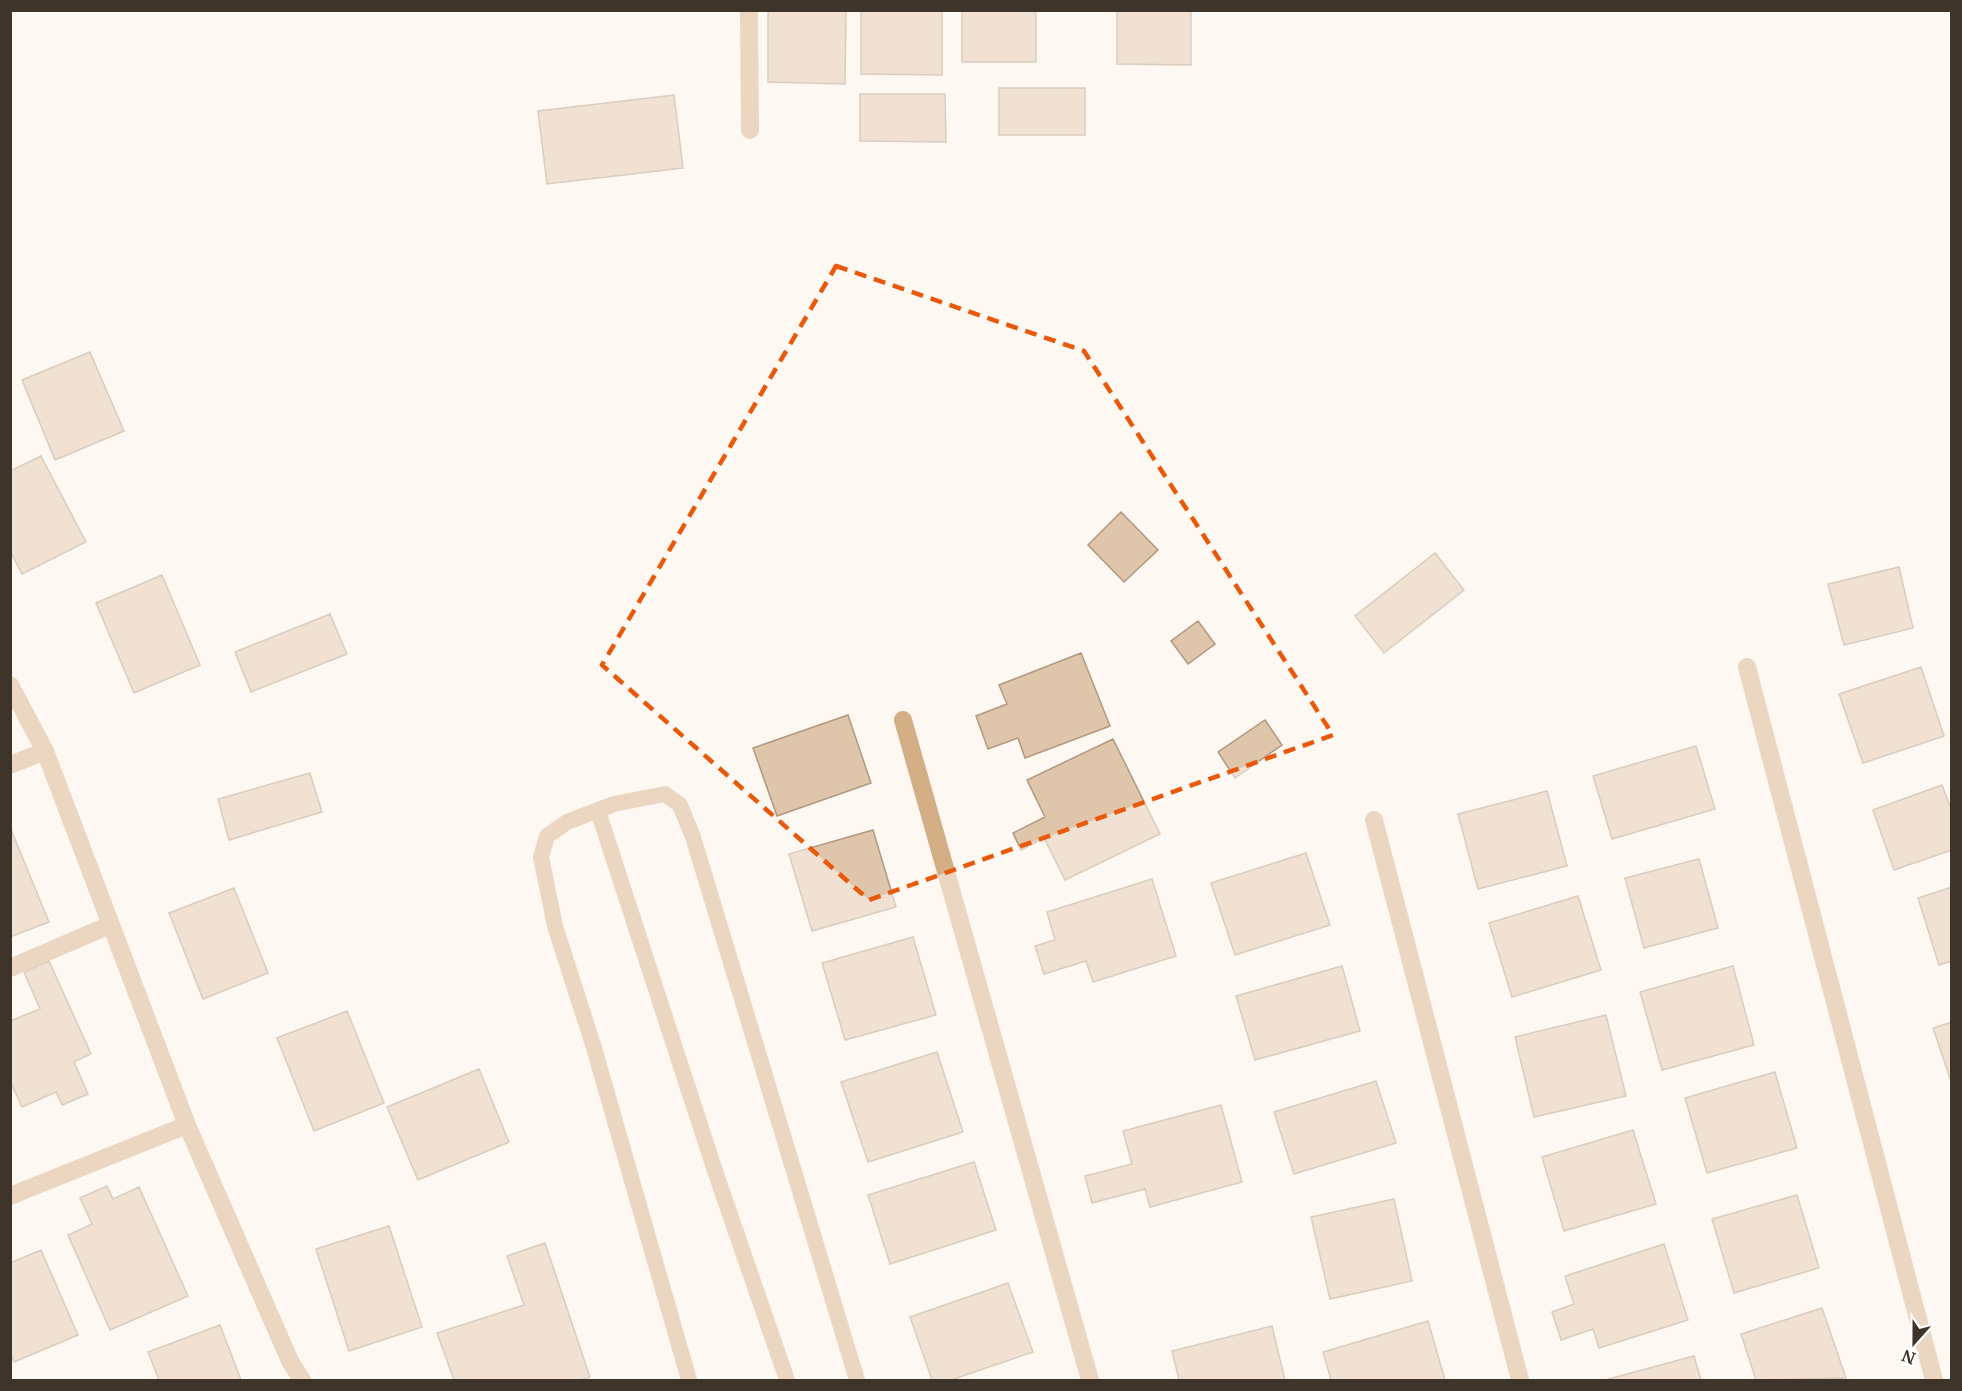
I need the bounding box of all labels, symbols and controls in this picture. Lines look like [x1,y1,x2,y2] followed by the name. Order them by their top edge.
[1884,1313,1944,1373] north arrow
[1899,1345,1918,1369] text: N

